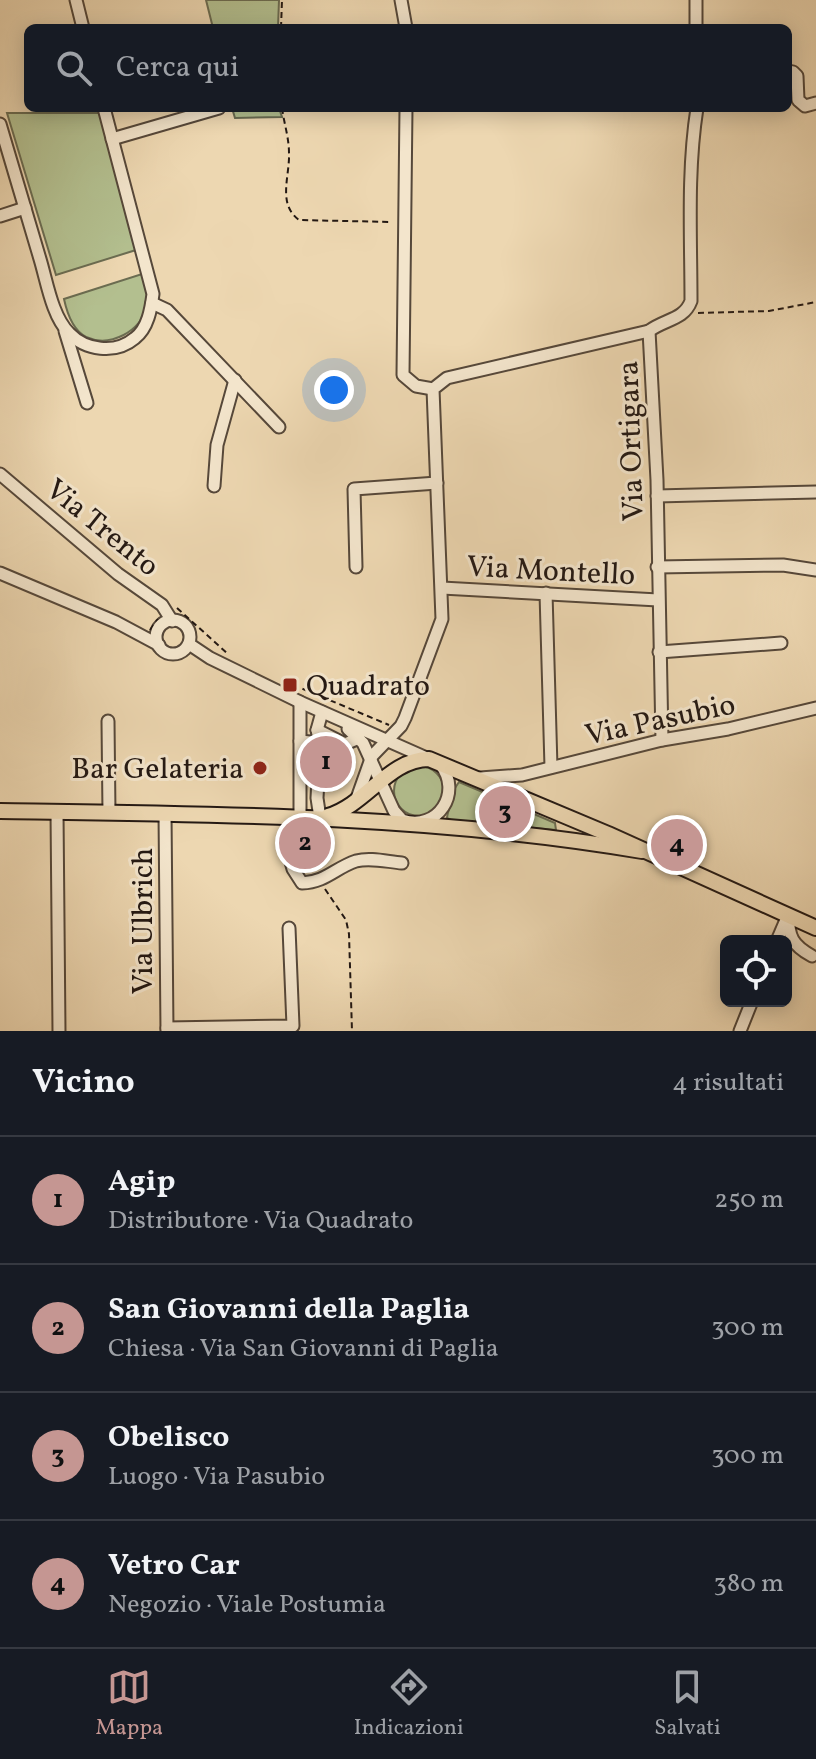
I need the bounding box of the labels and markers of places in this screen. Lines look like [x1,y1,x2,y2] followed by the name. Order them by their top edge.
[306,666,430,708] place label: Quadrato
[281,676,299,694] marker: Quadrato
[300,732,352,792] pin: 1
[71,749,244,791] place label: Bar Gelateria
[251,759,269,777] marker: Bar Gelateria
[479,782,531,842] pin: 3
[279,813,331,873] pin: 2
[651,815,703,875] pin: 4

